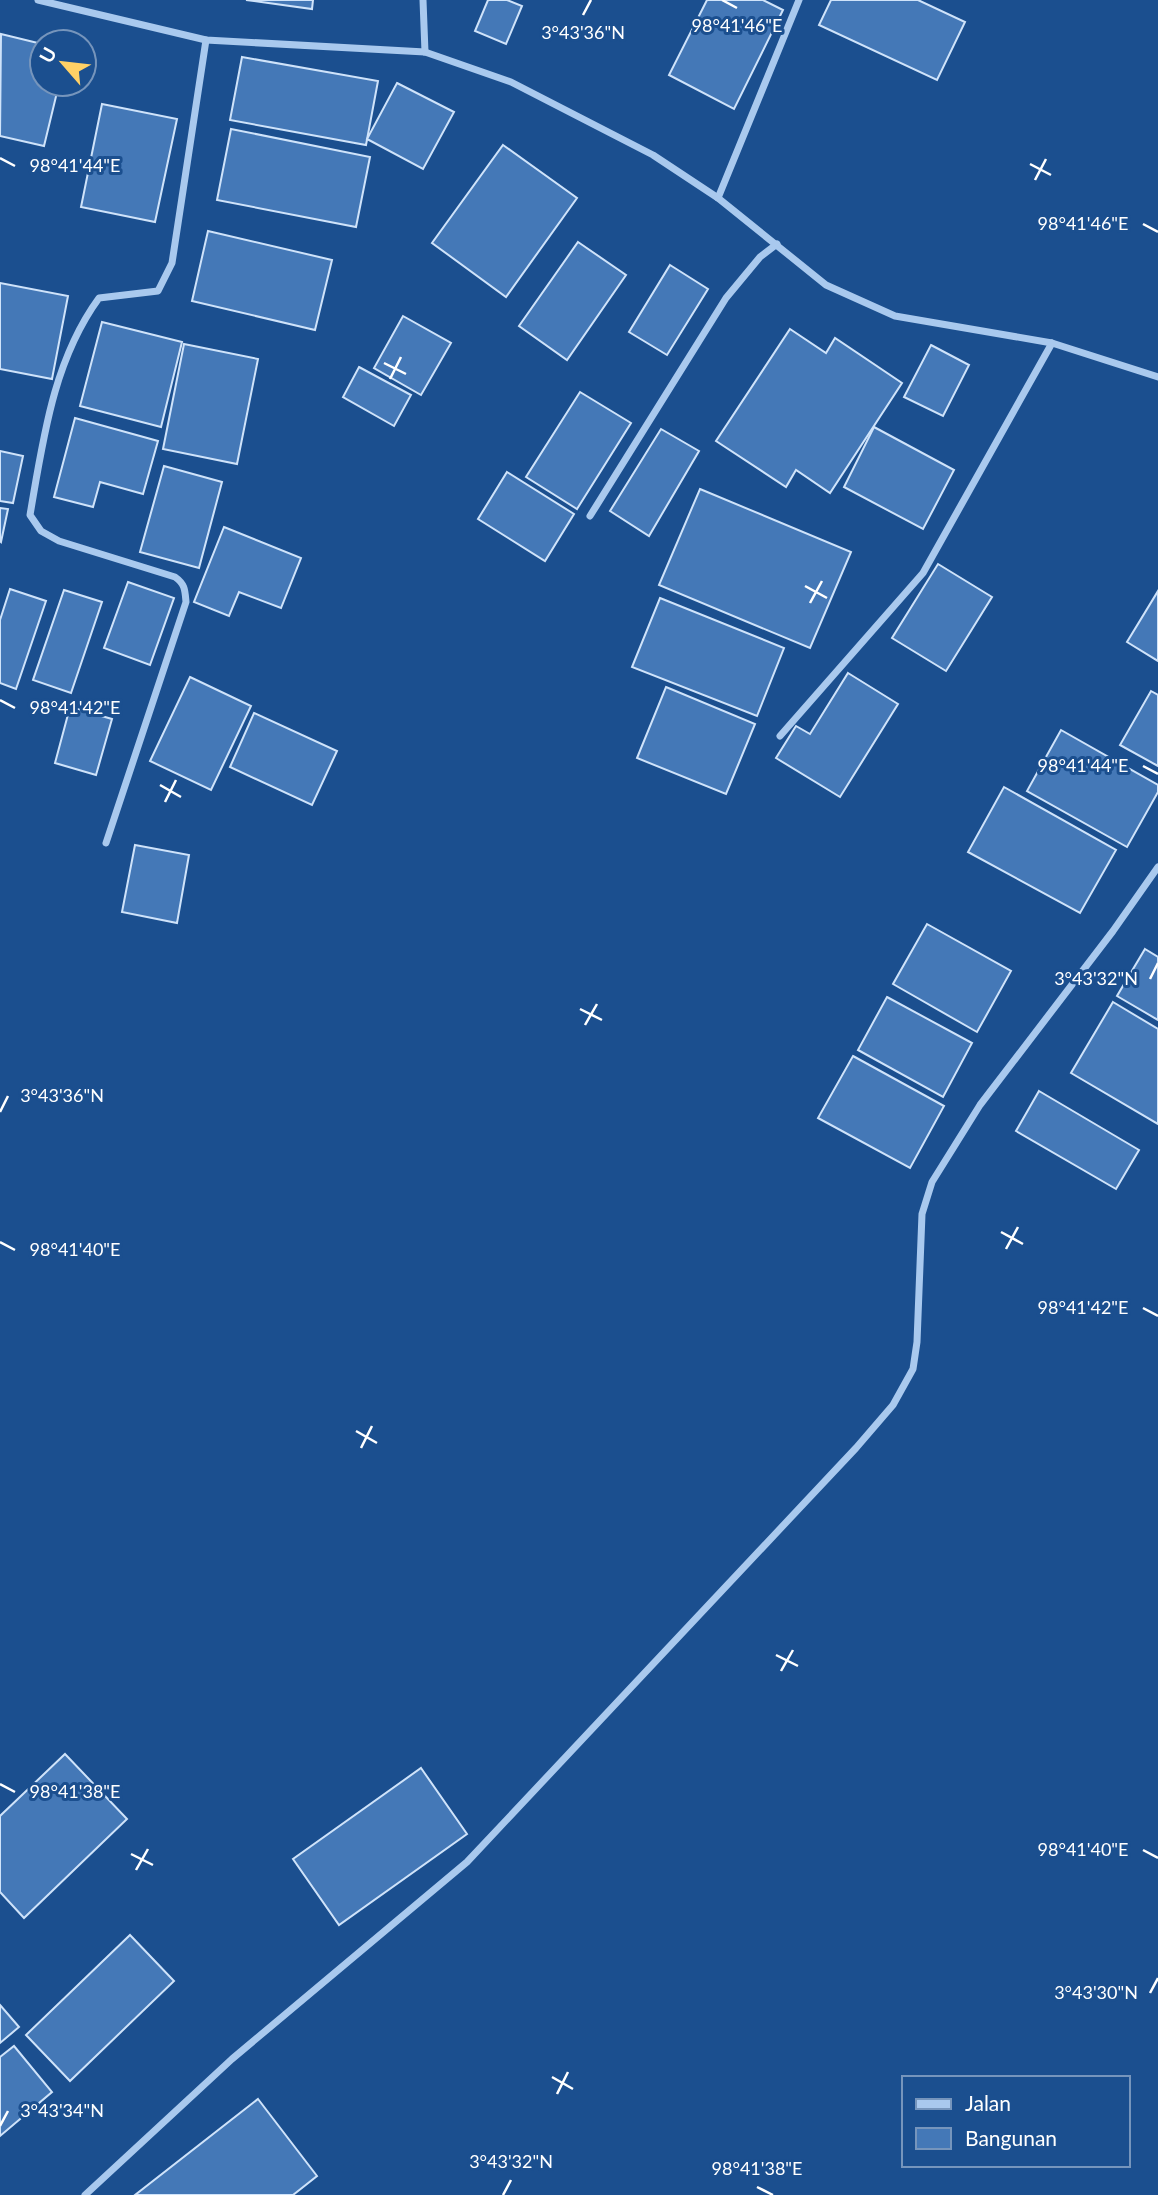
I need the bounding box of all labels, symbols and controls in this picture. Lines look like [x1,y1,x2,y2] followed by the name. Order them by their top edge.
[692,14,782,36] text: 98°41'46"E
[541,21,625,43] text: 3°43'36"N
[28,28,98,98] north arrow
[34,43,61,66] text: U
[30,154,120,176] text: 98°41'44"E
[1038,212,1128,234] text: 98°41'46"E
[30,696,120,718] text: 98°41'42"E
[1038,754,1128,776] text: 98°41'44"E
[1054,967,1138,989] text: 3°43'32"N
[20,1084,104,1106] text: 3°43'36"N
[30,1238,120,1260] text: 98°41'40"E
[1038,1296,1128,1318] text: 98°41'42"E
[30,1780,120,1802] text: 98°41'38"E
[1038,1838,1128,1860] text: 98°41'40"E
[1054,1981,1138,2003] text: 3°43'30"N
[902,2076,1130,2167] legend
[965,2090,1011,2115] text: Jalan
[20,2099,104,2121] text: 3°43'34"N
[965,2125,1057,2150] text: Bangunan
[469,2150,553,2172] text: 3°43'32"N
[712,2157,802,2179] text: 98°41'38"E

